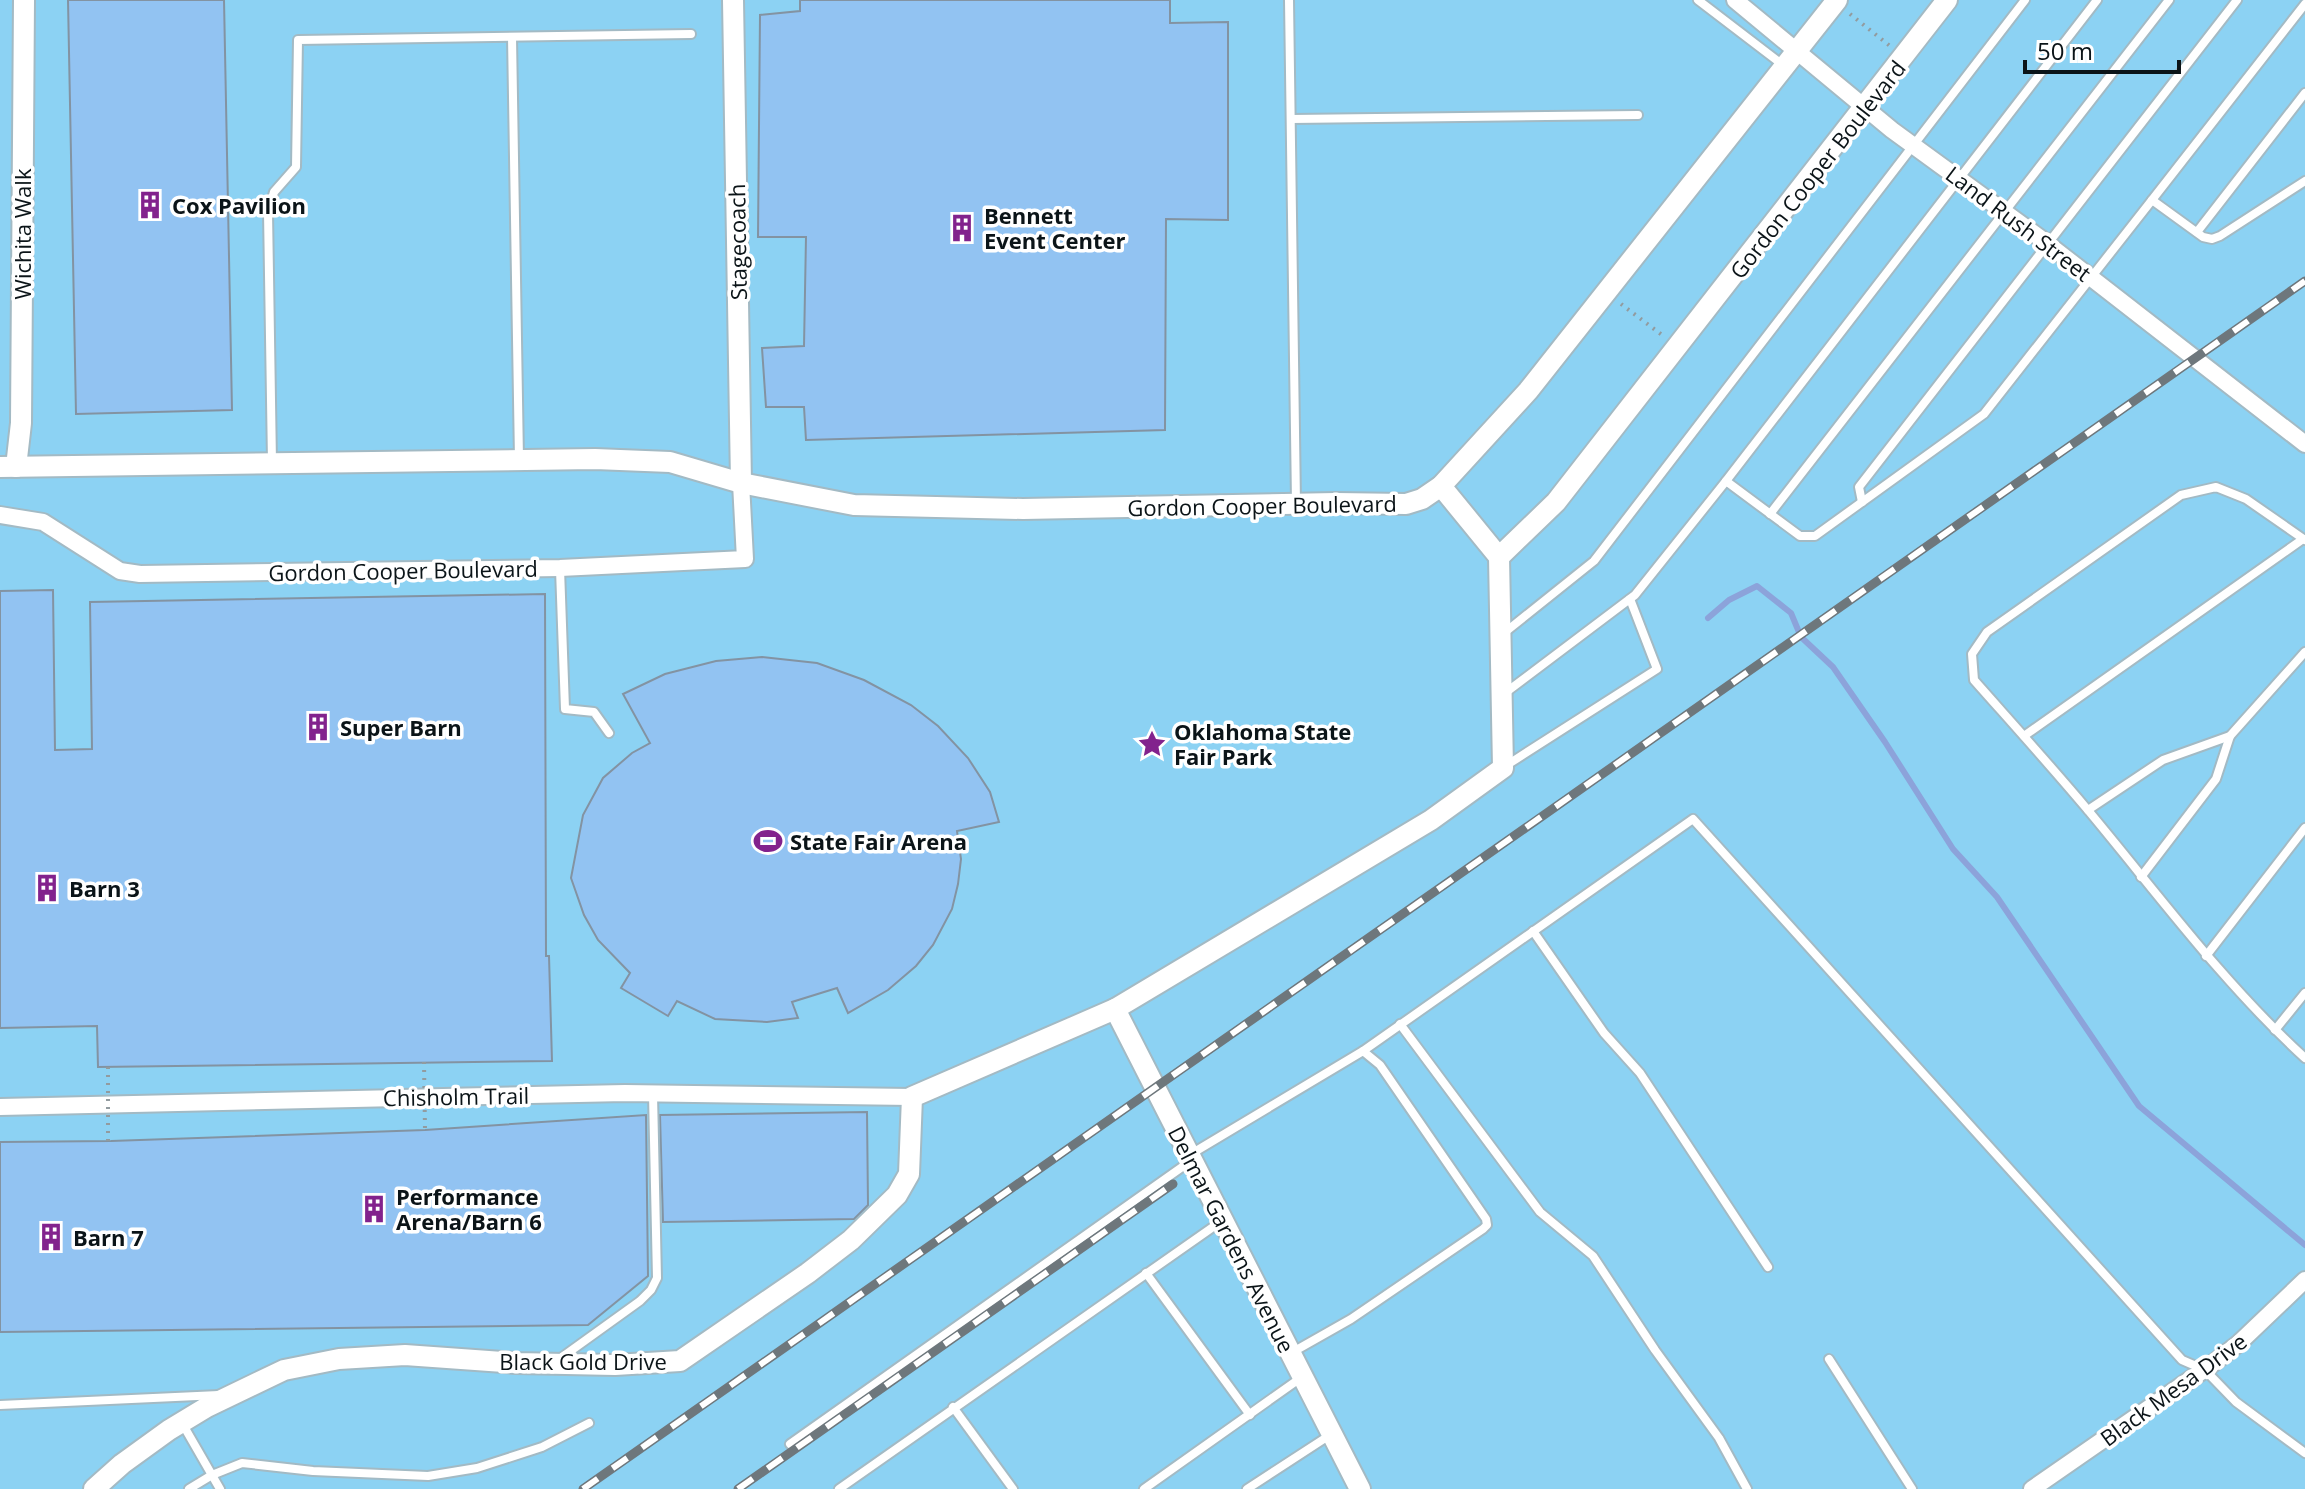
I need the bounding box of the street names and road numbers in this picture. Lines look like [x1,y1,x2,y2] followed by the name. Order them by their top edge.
[1722,54,1912,284] street label: Gordon Cooper Boulevard
[1940,158,2098,288] street label: Land Rush Street
[7,168,37,299] street label: Wichita Walk
[721,184,753,300] street label: Stagecoach
[1127,488,1397,522] street label: Gordon Cooper Boulevard
[268,553,538,587] street label: Gordon Cooper Boulevard
[383,1080,529,1112] street label: Chisholm Trail
[1162,1121,1302,1357] street label: Delmar Gardens Avenue
[2094,1326,2252,1452] street label: Black Mesa Drive
[499,1346,667,1376] street label: Black Gold Drive

